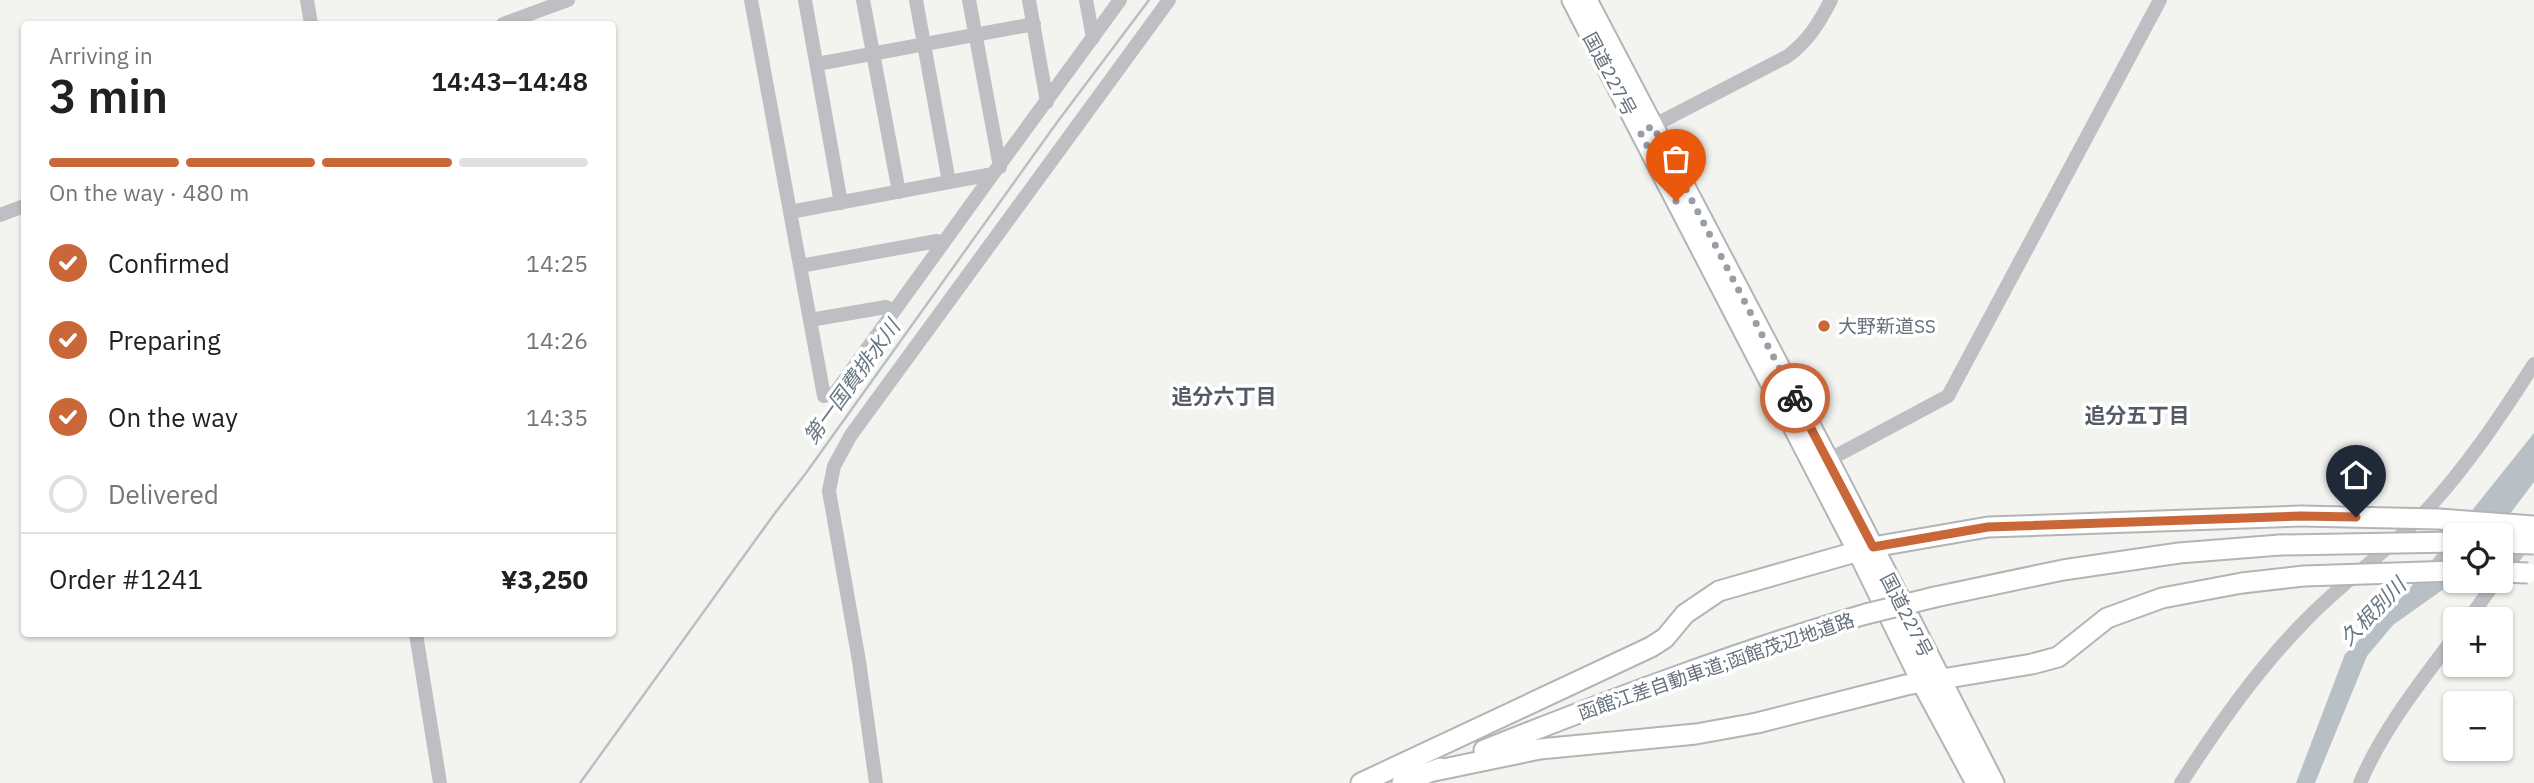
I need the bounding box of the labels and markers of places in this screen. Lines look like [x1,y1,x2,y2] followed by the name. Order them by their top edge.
[1646,129,1706,201] pin
[1838,314,1936,338] place label: 大野新道SS
[1816,318,1832,334] marker: 大野新道SS
[2326,445,2386,517] pin

